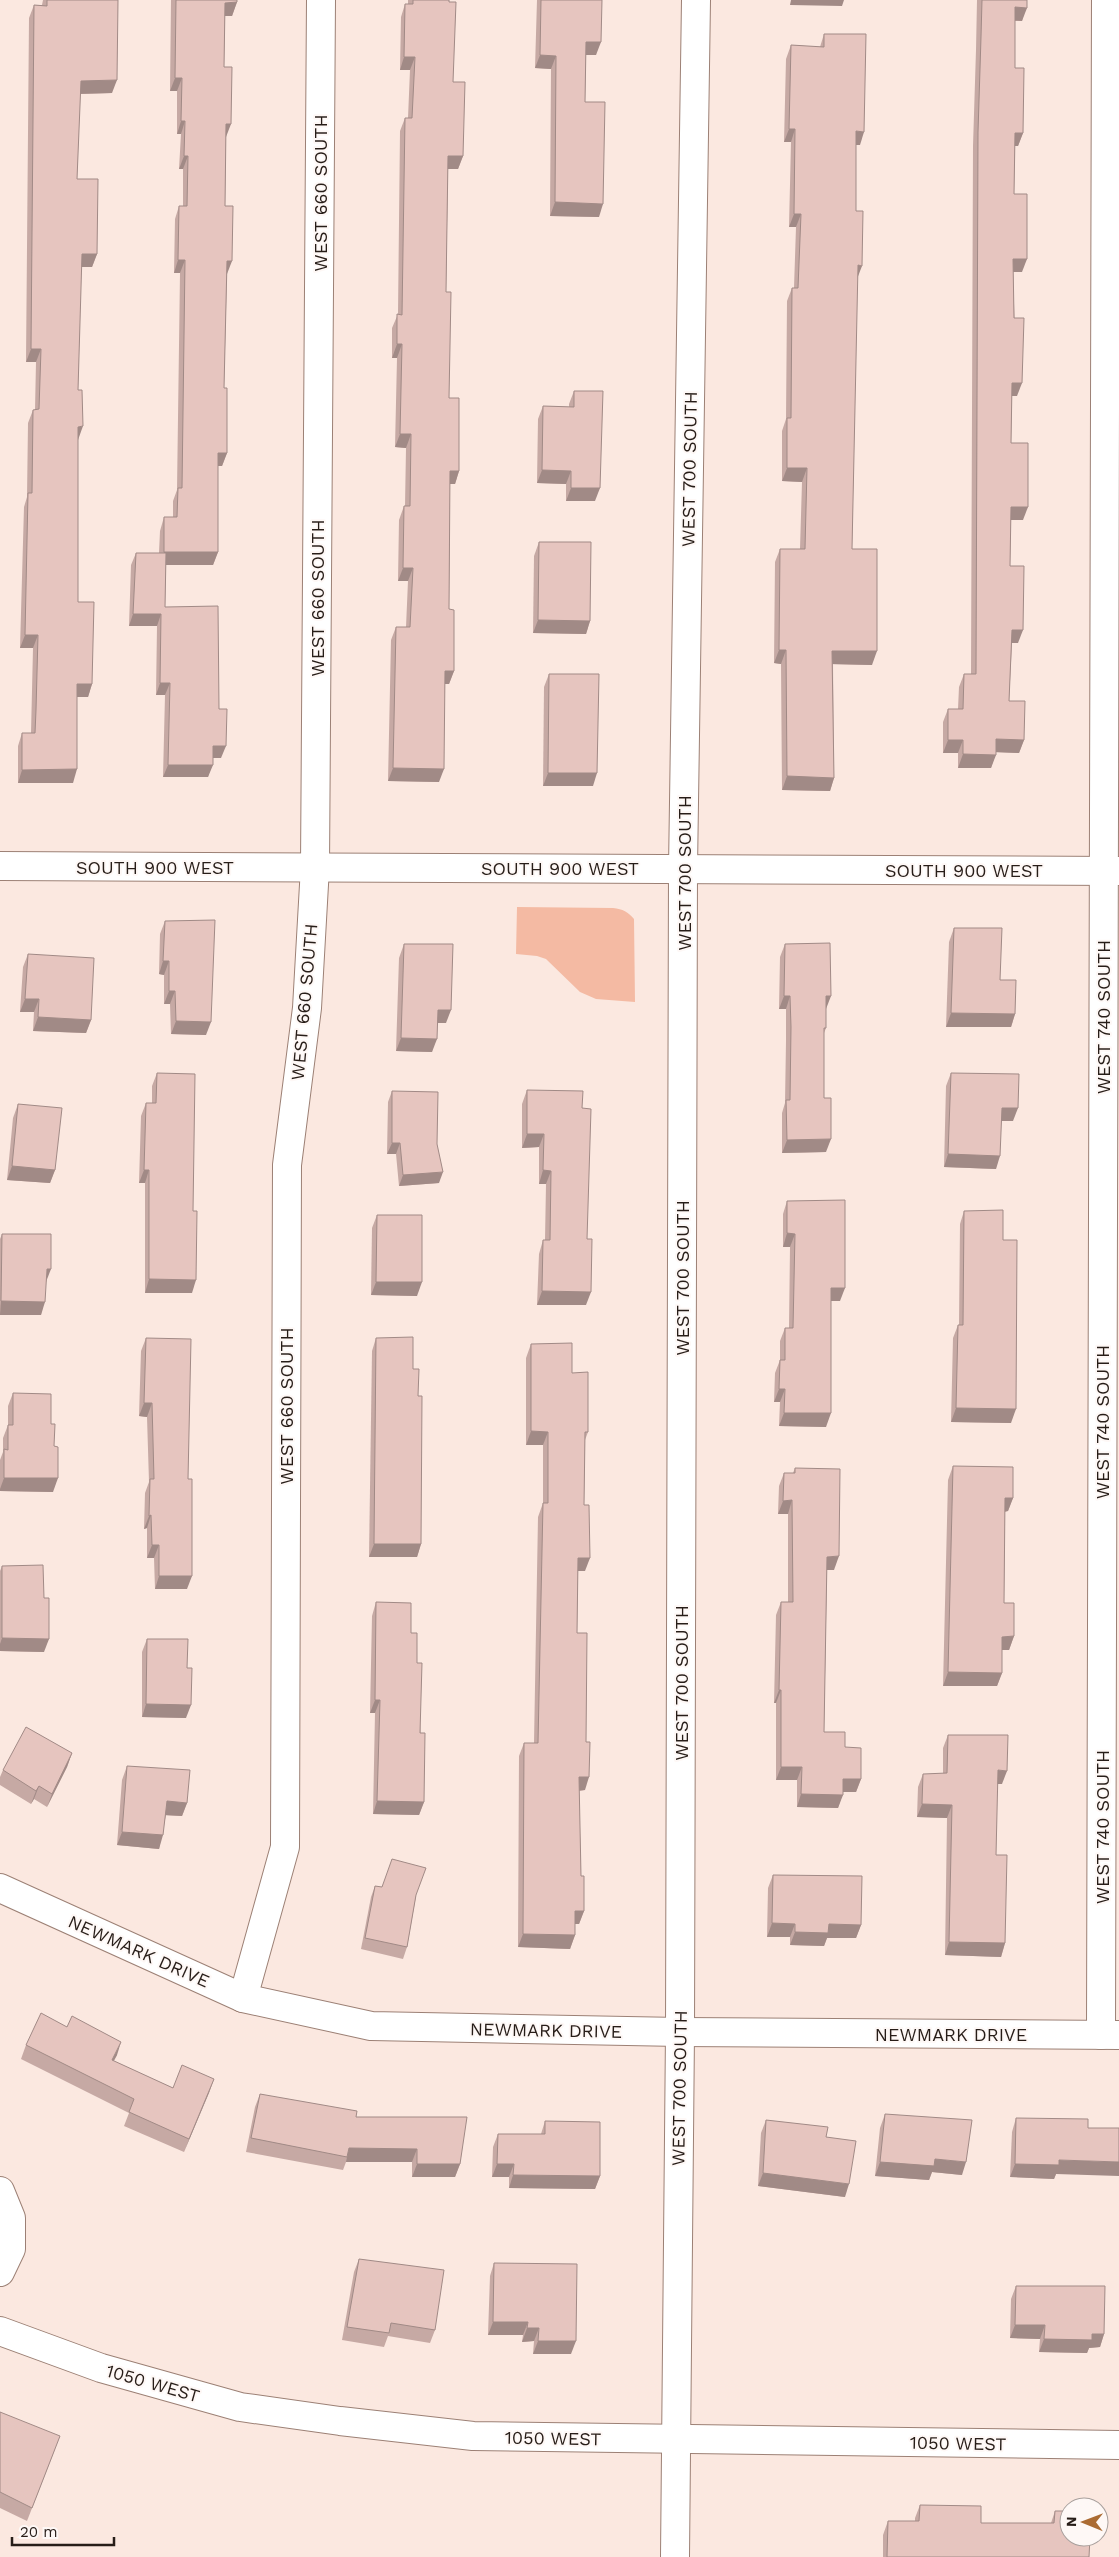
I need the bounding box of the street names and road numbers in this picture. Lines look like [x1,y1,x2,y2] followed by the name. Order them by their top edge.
[310,114,331,272] street label: WEST 660 SOUTH
[677,391,701,547] street label: WEST 700 SOUTH
[307,519,328,677] street label: WEST 660 SOUTH
[674,795,695,951] street label: WEST 700 SOUTH
[76,857,234,878] street label: SOUTH 900 WEST
[481,858,639,879] street label: SOUTH 900 WEST
[885,860,1043,881] street label: SOUTH 900 WEST
[287,923,321,1081] street label: WEST 660 SOUTH
[1093,940,1114,1094] street label: WEST 740 SOUTH
[672,1200,693,1356] street label: WEST 700 SOUTH
[276,1327,297,1485] street label: WEST 660 SOUTH
[1092,1345,1113,1499] street label: WEST 740 SOUTH
[671,1605,692,1761] street label: WEST 700 SOUTH
[1092,1750,1113,1904] street label: WEST 740 SOUTH
[65,1910,213,1992] street label: NEWMARK DRIVE
[667,2010,691,2166] street label: WEST 700 SOUTH
[470,2018,622,2042] street label: NEWMARK DRIVE
[875,2024,1027,2045] street label: NEWMARK DRIVE
[104,2360,202,2406] street label: 1050 WEST
[505,2427,601,2449] street label: 1050 WEST
[910,2432,1006,2454] street label: 1050 WEST

